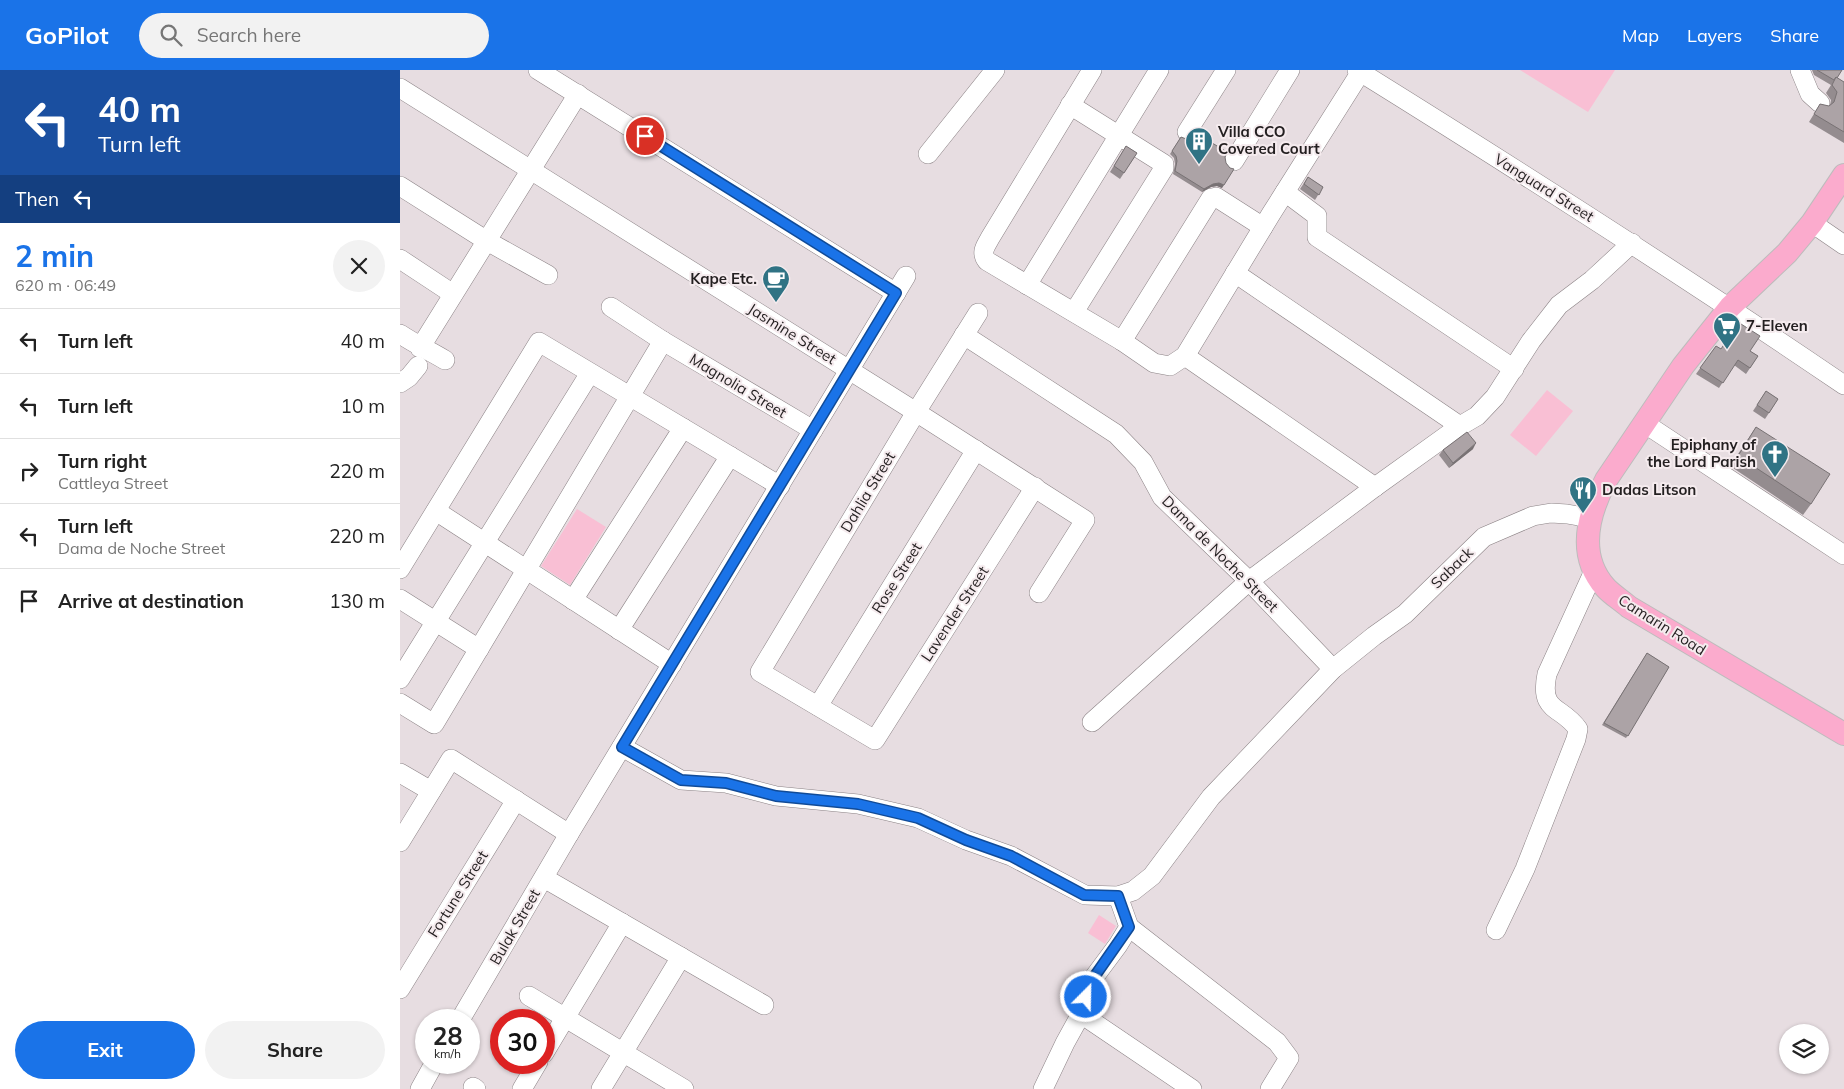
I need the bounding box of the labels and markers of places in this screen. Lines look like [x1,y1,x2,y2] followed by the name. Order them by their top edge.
[624,115,666,157] pin
[1217,122,1320,158] place label: Villa CCO Covered Court
[1184,126,1214,165] building icon: Villa CCO Covered Court
[761,264,791,303] cafe icon: Kape Etc.
[690,269,757,288] place label: Kape Etc.
[1712,311,1742,350] supermarket icon: 7-Eleven
[1746,316,1808,335] place label: 7-Eleven
[1647,435,1756,471] place label: Epiphany of the Lord Parish
[1760,439,1790,478] church icon: Epiphany of the Lord Parish
[1568,475,1598,514] restaurant icon: Dadas Litson
[1602,480,1696,499] place label: Dadas Litson

